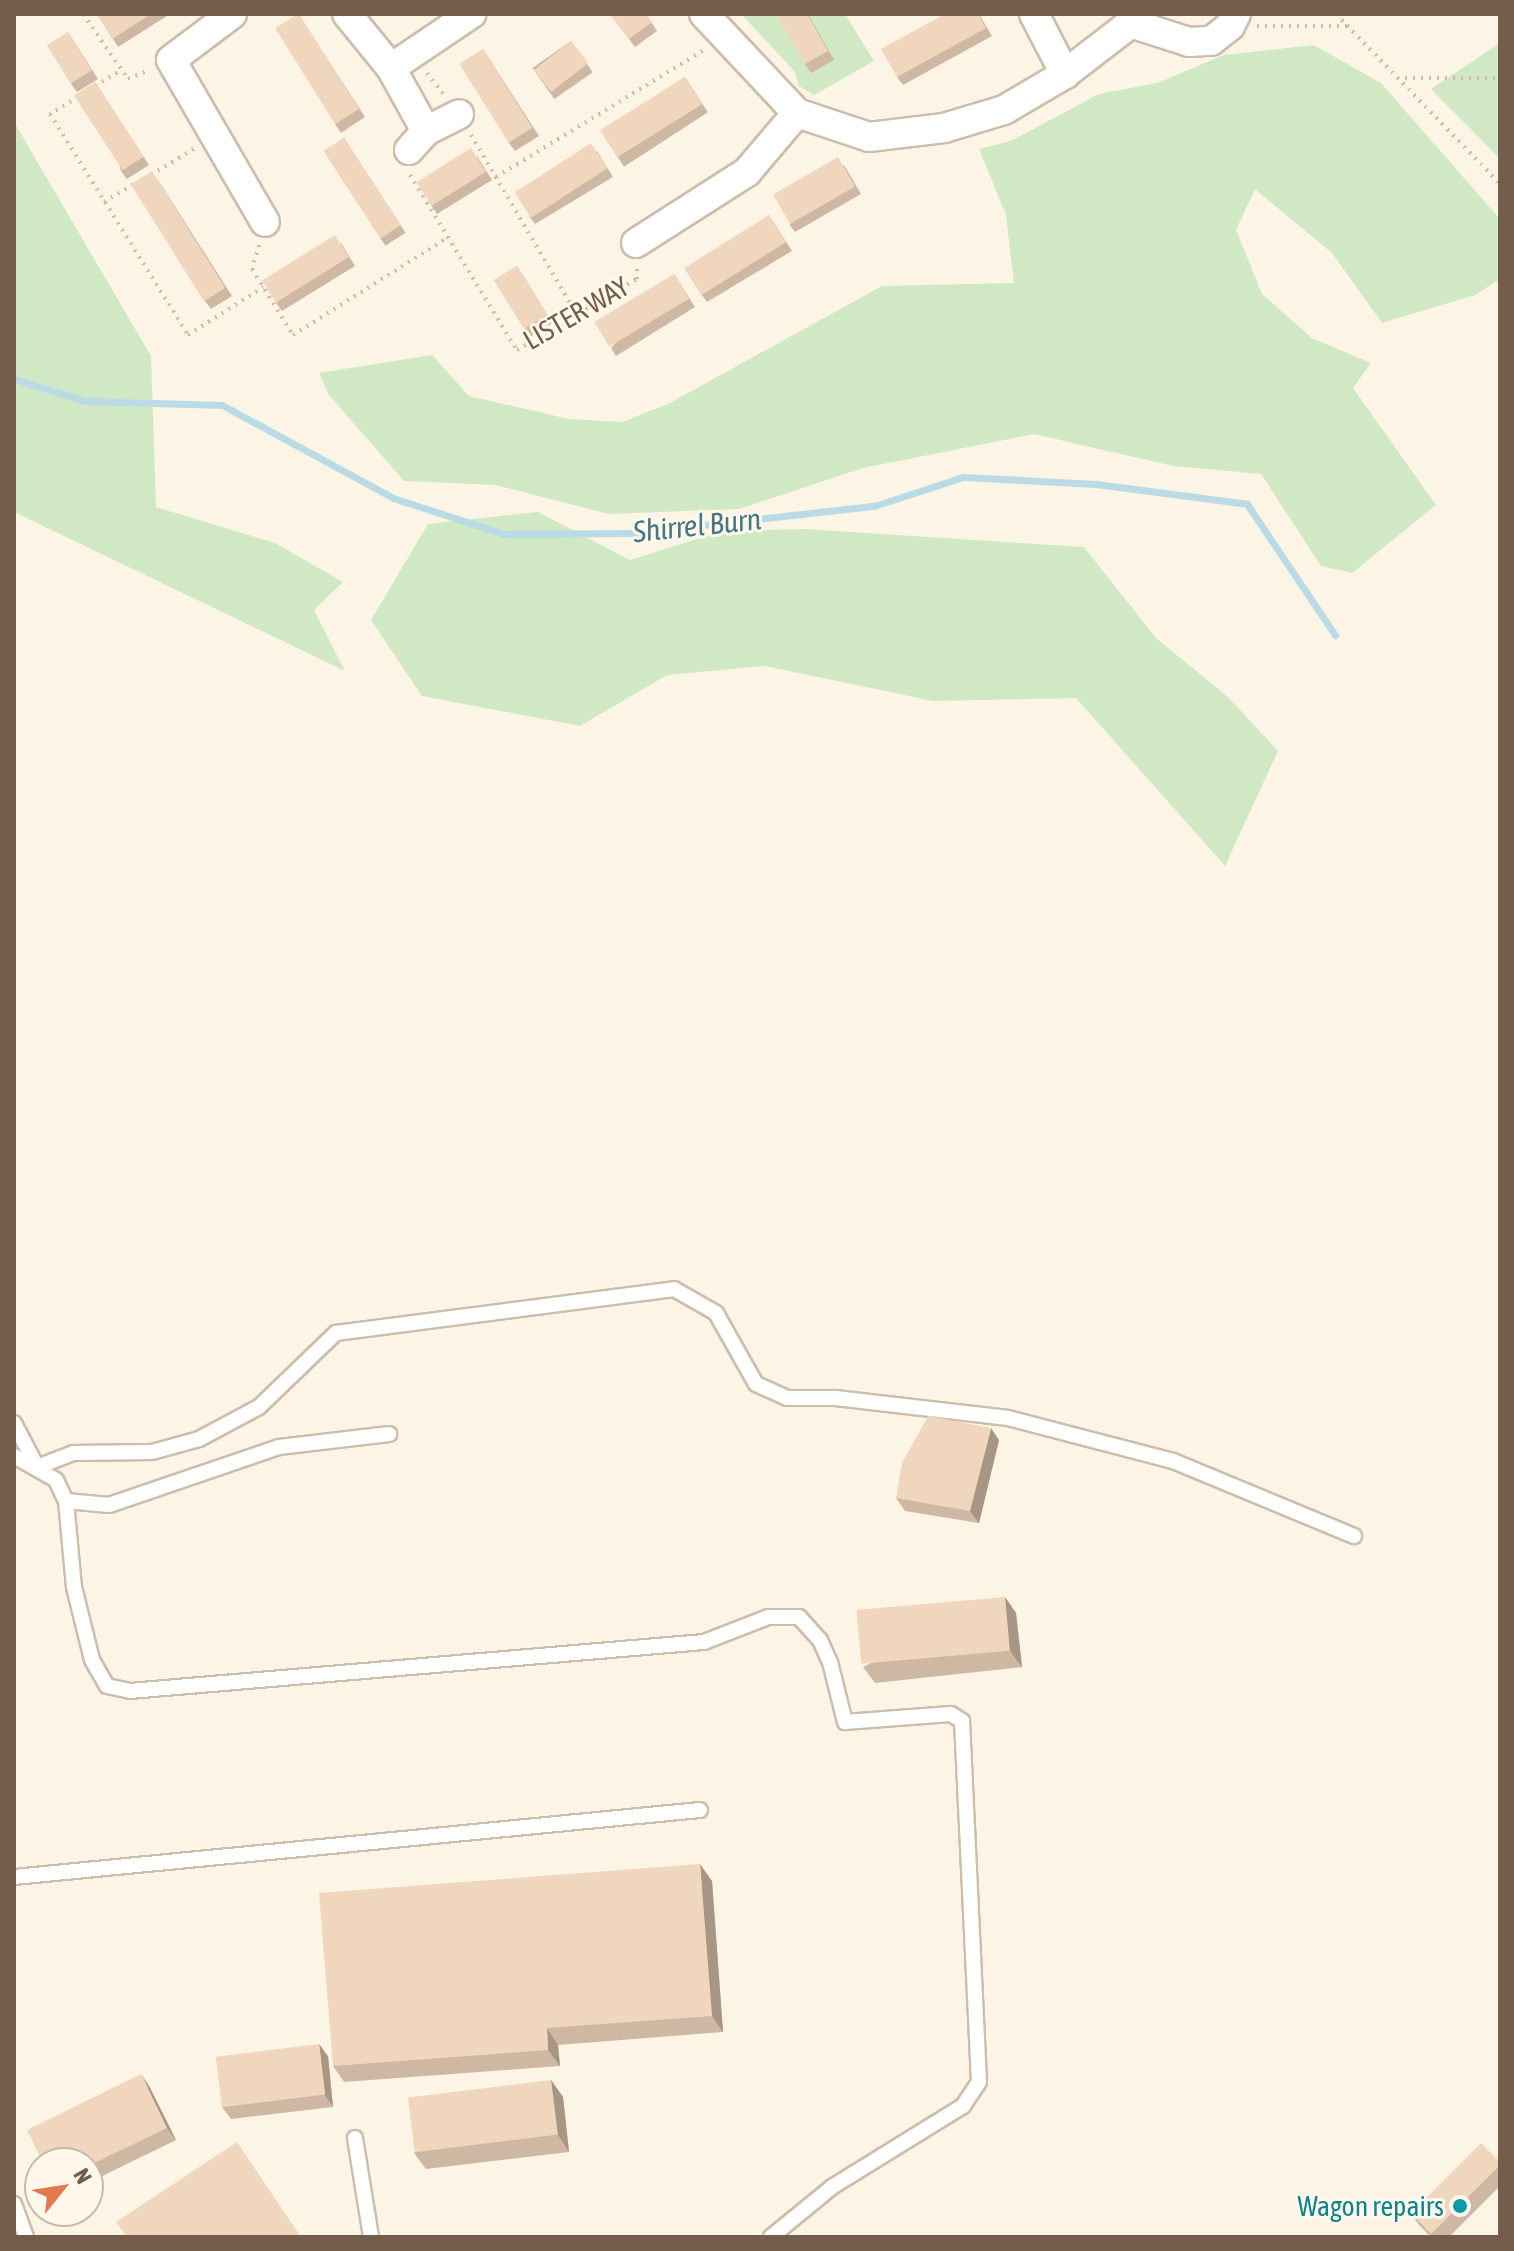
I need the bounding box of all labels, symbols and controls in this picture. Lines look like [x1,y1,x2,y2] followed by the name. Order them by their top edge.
[517,269,635,357] street label: LISTER WAY
[631,500,763,550] water label: Shirrel Burn
[24,2147,104,2227] north arrow
[69,2164,98,2188] text: N
[1298,2189,1444,2223] place label: Wagon repairs
[1451,2197,1469,2215] marker: Wagon repairs

